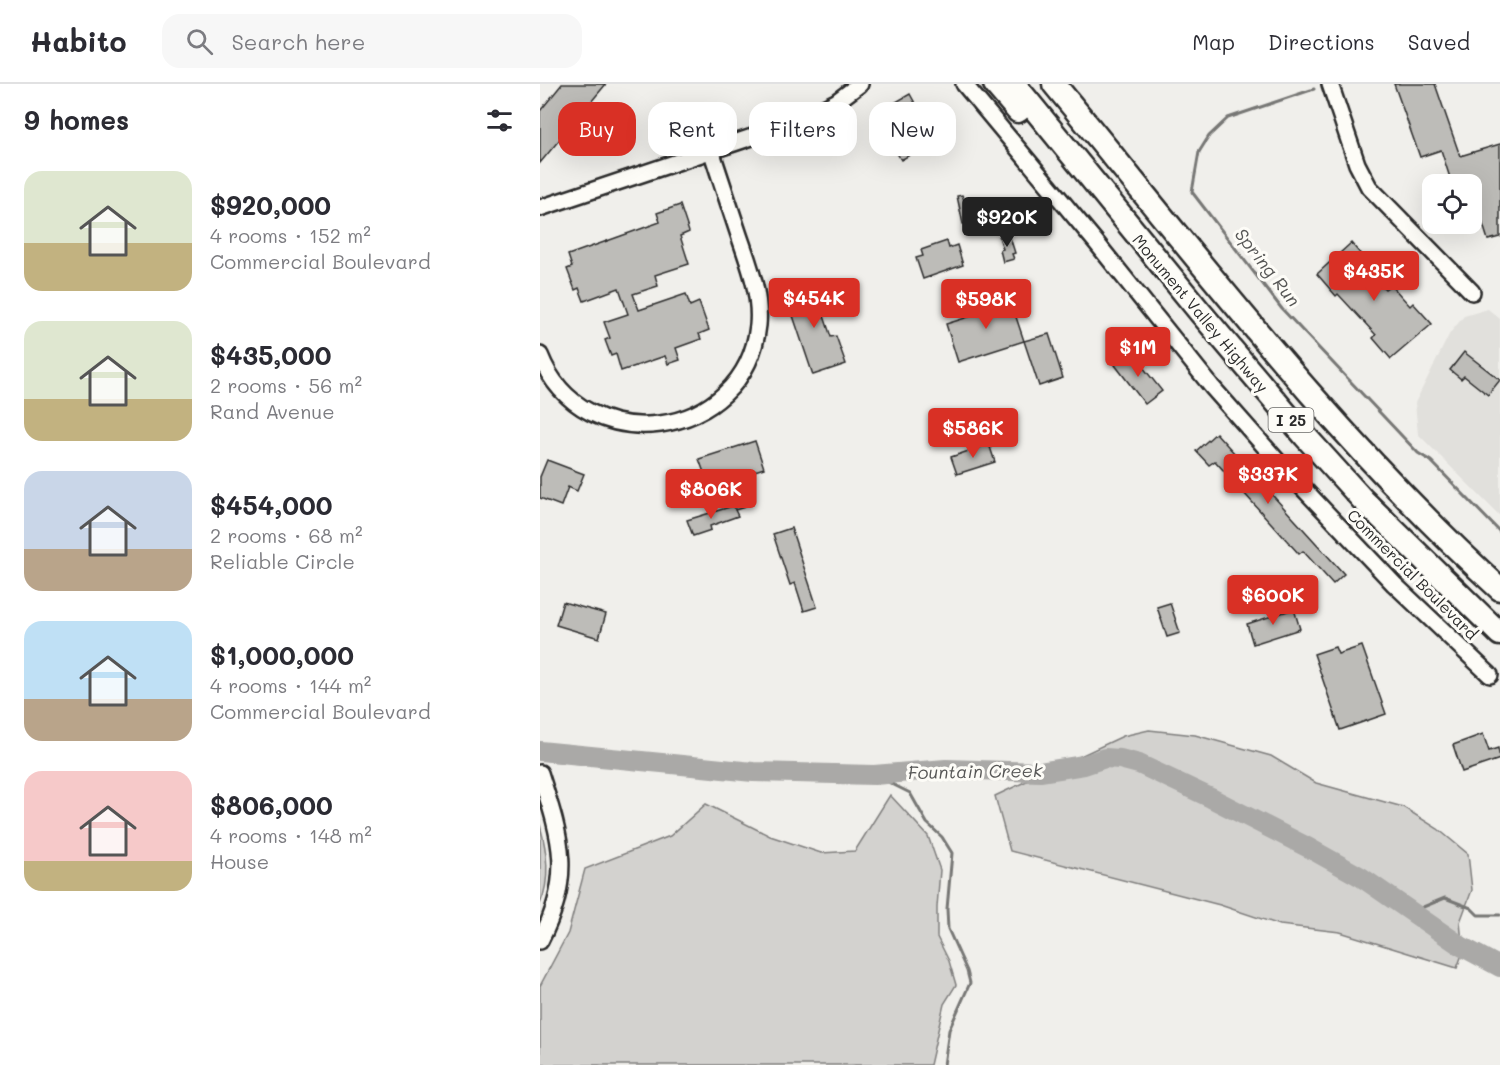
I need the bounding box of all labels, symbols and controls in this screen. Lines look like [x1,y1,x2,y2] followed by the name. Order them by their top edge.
[162,14,582,68] search box
[30,23,126,59] text: Habito
[183,25,216,58] icon: search
[231,27,365,56] text: Search here
[1192,28,1235,55] text: Map
[1268,28,1375,55] text: Directions
[1408,28,1470,55] text: Saved
[558,102,636,156] chip: Buy
[648,102,737,156] chip: Rent
[749,102,857,156] chip: Filters
[869,102,956,156] chip: New
[24,103,129,137] text: 9 homes
[483,104,516,137] icon: filters
[1422,174,1482,234] map controls
[1422,174,1482,234] button: locate
[210,188,331,222] text: $920,000
[72,195,144,267] icon: home
[965,197,1049,248] pin: $920K
[976,203,1038,229] text: $920K
[210,222,371,248] text: 4 rooms · 152 m²
[1230,223,1306,311] water label: Spring Run
[1129,229,1273,397] street label: Monument Valley Highway
[210,248,431,274] text: Commercial Boulevard
[1332,251,1416,302] pin: $435K
[1343,257,1405,283] text: $435K
[772,278,856,329] pin: $454K
[944,279,1028,330] pin: $598K
[783,284,845,310] text: $454K
[955,285,1017,311] text: $598K
[1109,327,1167,378] pin: $1M
[1119,333,1157,359] text: $1M
[210,338,331,372] text: $435,000
[72,345,144,417] icon: home
[210,372,362,398] text: 2 rooms · 56 m²
[210,398,335,424] text: Rand Avenue
[931,408,1015,459] pin: $586K
[1268,408,1314,432] road number: I 25
[942,414,1004,440] text: $586K
[1226,454,1310,505] pin: $337K
[1238,460,1298,486] text: $337K
[669,469,753,520] pin: $806K
[680,475,742,501] text: $806K
[210,488,332,522] text: $454,000
[72,495,144,567] icon: home
[1343,504,1483,644] street label: Commercial Boulevard
[210,522,363,548] text: 2 rooms · 68 m²
[210,548,355,574] text: Reliable Circle
[1231,575,1315,626] pin: $600K
[1241,581,1305,607] text: $600K
[210,638,354,672] text: $1,000,000
[72,645,144,717] icon: home
[210,672,371,698] text: 4 rooms · 144 m²
[210,698,431,724] text: Commercial Boulevard
[907,758,1043,784] water label: Fountain Creek
[210,788,333,822] text: $806,000
[72,795,144,867] icon: home
[210,822,372,848] text: 4 rooms · 148 m²
[210,848,269,874] text: House

